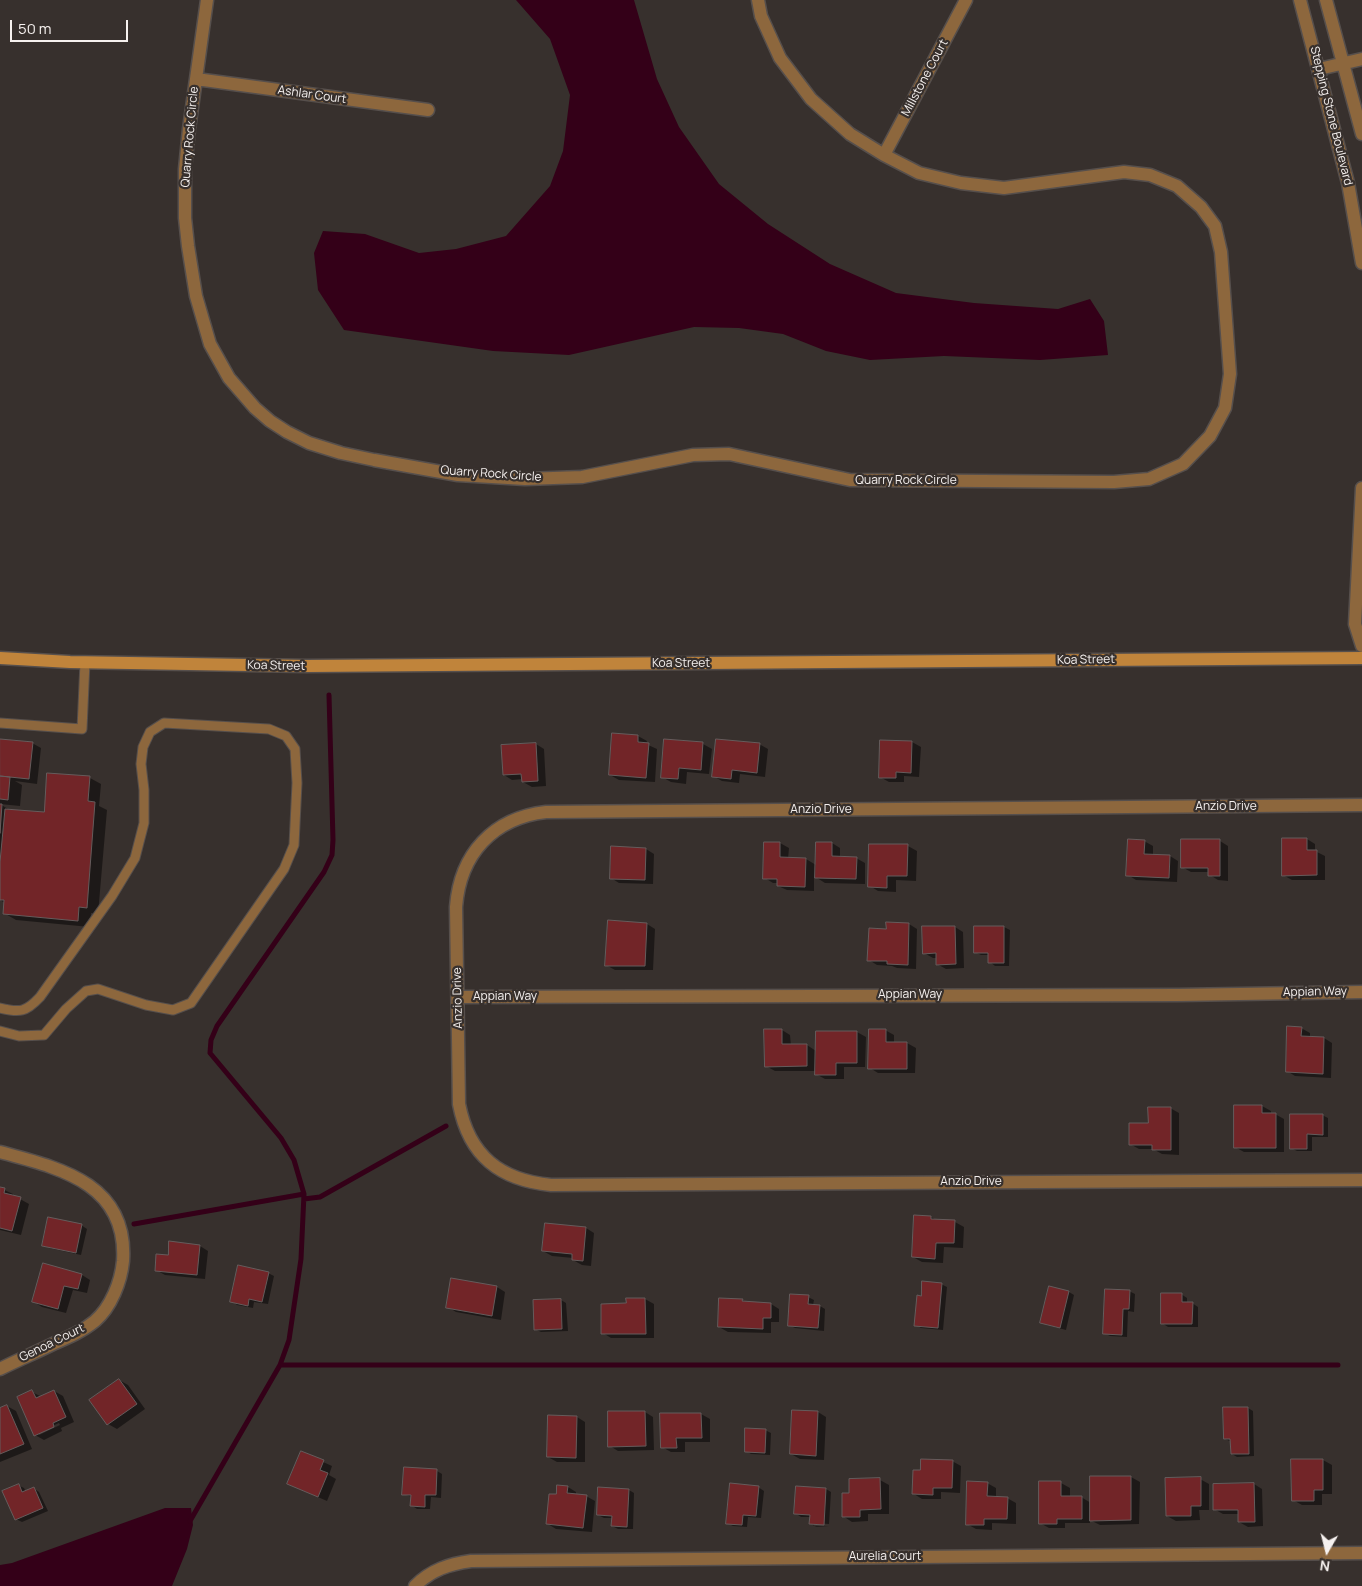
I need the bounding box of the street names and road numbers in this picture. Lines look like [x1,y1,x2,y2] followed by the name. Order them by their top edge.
[899,37,951,119] street label: Millstone Court
[1307,45,1355,187] street label: Stepping Stone Boulevard
[277,83,347,107] street label: Ashlar Court
[178,86,202,188] street label: Quarry Rock Circle
[440,463,542,485] street label: Quarry Rock Circle
[855,474,957,488] street label: Quarry Rock Circle
[1057,652,1115,668] street label: Koa Street
[652,657,710,671] street label: Koa Street
[247,658,305,674] street label: Koa Street
[1195,800,1257,814] street label: Anzio Drive
[790,803,852,817] street label: Anzio Drive
[450,967,466,1029] street label: Anzio Drive
[1283,984,1347,1000] street label: Appian Way
[878,988,942,1002] street label: Appian Way
[473,990,537,1004] street label: Appian Way
[940,1175,1002,1189] street label: Anzio Drive
[17,1321,87,1365] street label: Genoa Court
[849,1550,921,1564] street label: Aurelia Court

